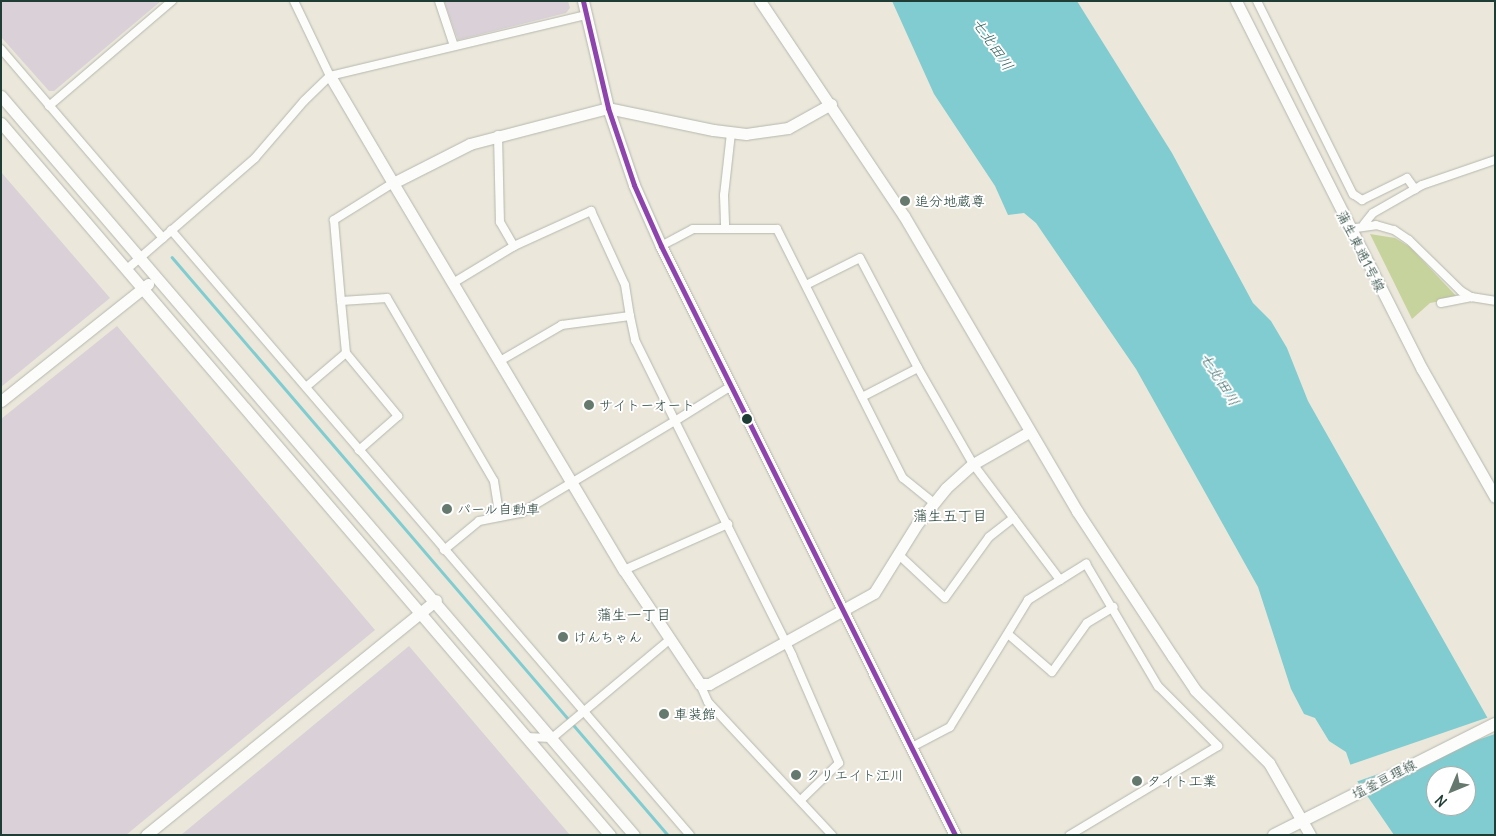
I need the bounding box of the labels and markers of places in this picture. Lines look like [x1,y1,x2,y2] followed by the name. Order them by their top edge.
[915,193,985,209] place label: 追分地蔵尊
[899,195,911,207] marker: 追分地蔵尊
[599,397,697,413] place label: サイトーオート
[583,399,595,411] marker: サイトーオート
[742,414,752,424] unlabelled marker
[457,501,541,517] place label: パール自動車
[441,503,453,515] marker: パール自動車
[573,629,643,645] place label: けんちゃん
[557,631,569,643] marker: けんちゃん
[674,706,716,722] place label: 車装館
[658,708,670,720] marker: 車装館
[806,767,904,783] place label: クリエイト江川
[790,769,802,781] marker: クリエイト江川
[1147,773,1217,789] place label: タイト工業
[1131,775,1143,787] marker: タイト工業

